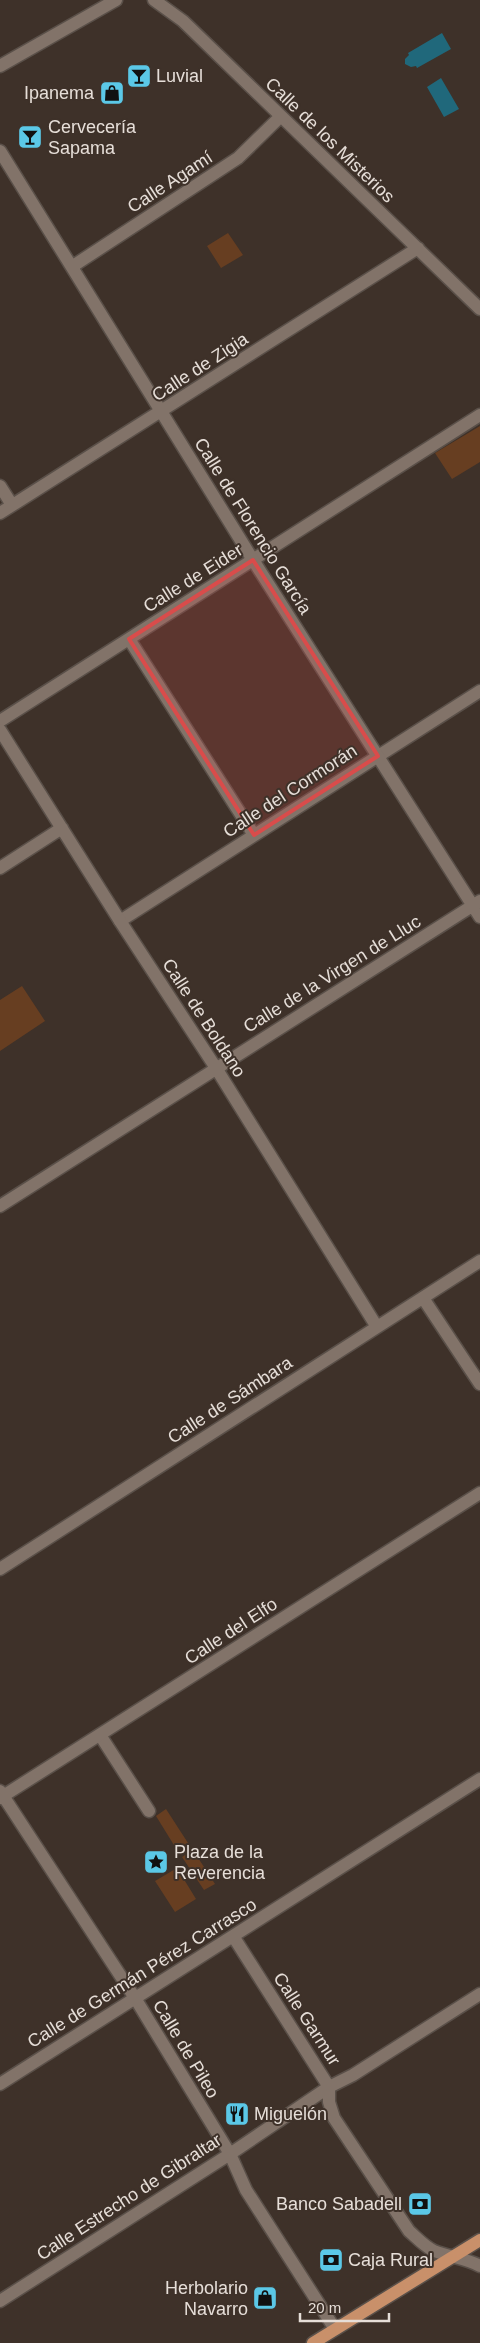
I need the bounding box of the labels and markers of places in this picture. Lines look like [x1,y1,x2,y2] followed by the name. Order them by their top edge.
[126,63,152,89] bar icon: Luvial
[156,66,203,86] place label: Luvial
[99,80,125,106] shop icon: Ipanema
[24,83,95,103] place label: Ipanema
[48,117,137,158] place label: Cervecería Sapama
[17,124,43,150] bar icon: Cervecería Sapama
[174,1842,266,1883] place label: Plaza de la Reverencia
[143,1849,169,1875] place icon: Plaza de la Reverencia
[224,2101,250,2127] restaurant icon: Miguelón
[254,2104,327,2124] place label: Miguelón
[407,2191,433,2217] bank icon: Banco Sabadell
[276,2194,402,2214] place label: Banco Sabadell
[318,2247,344,2273] bank icon: Caja Rural
[348,2250,433,2270] place label: Caja Rural
[165,2278,248,2319] place label: Herbolario Navarro
[252,2285,278,2311] shop icon: Herbolario Navarro

